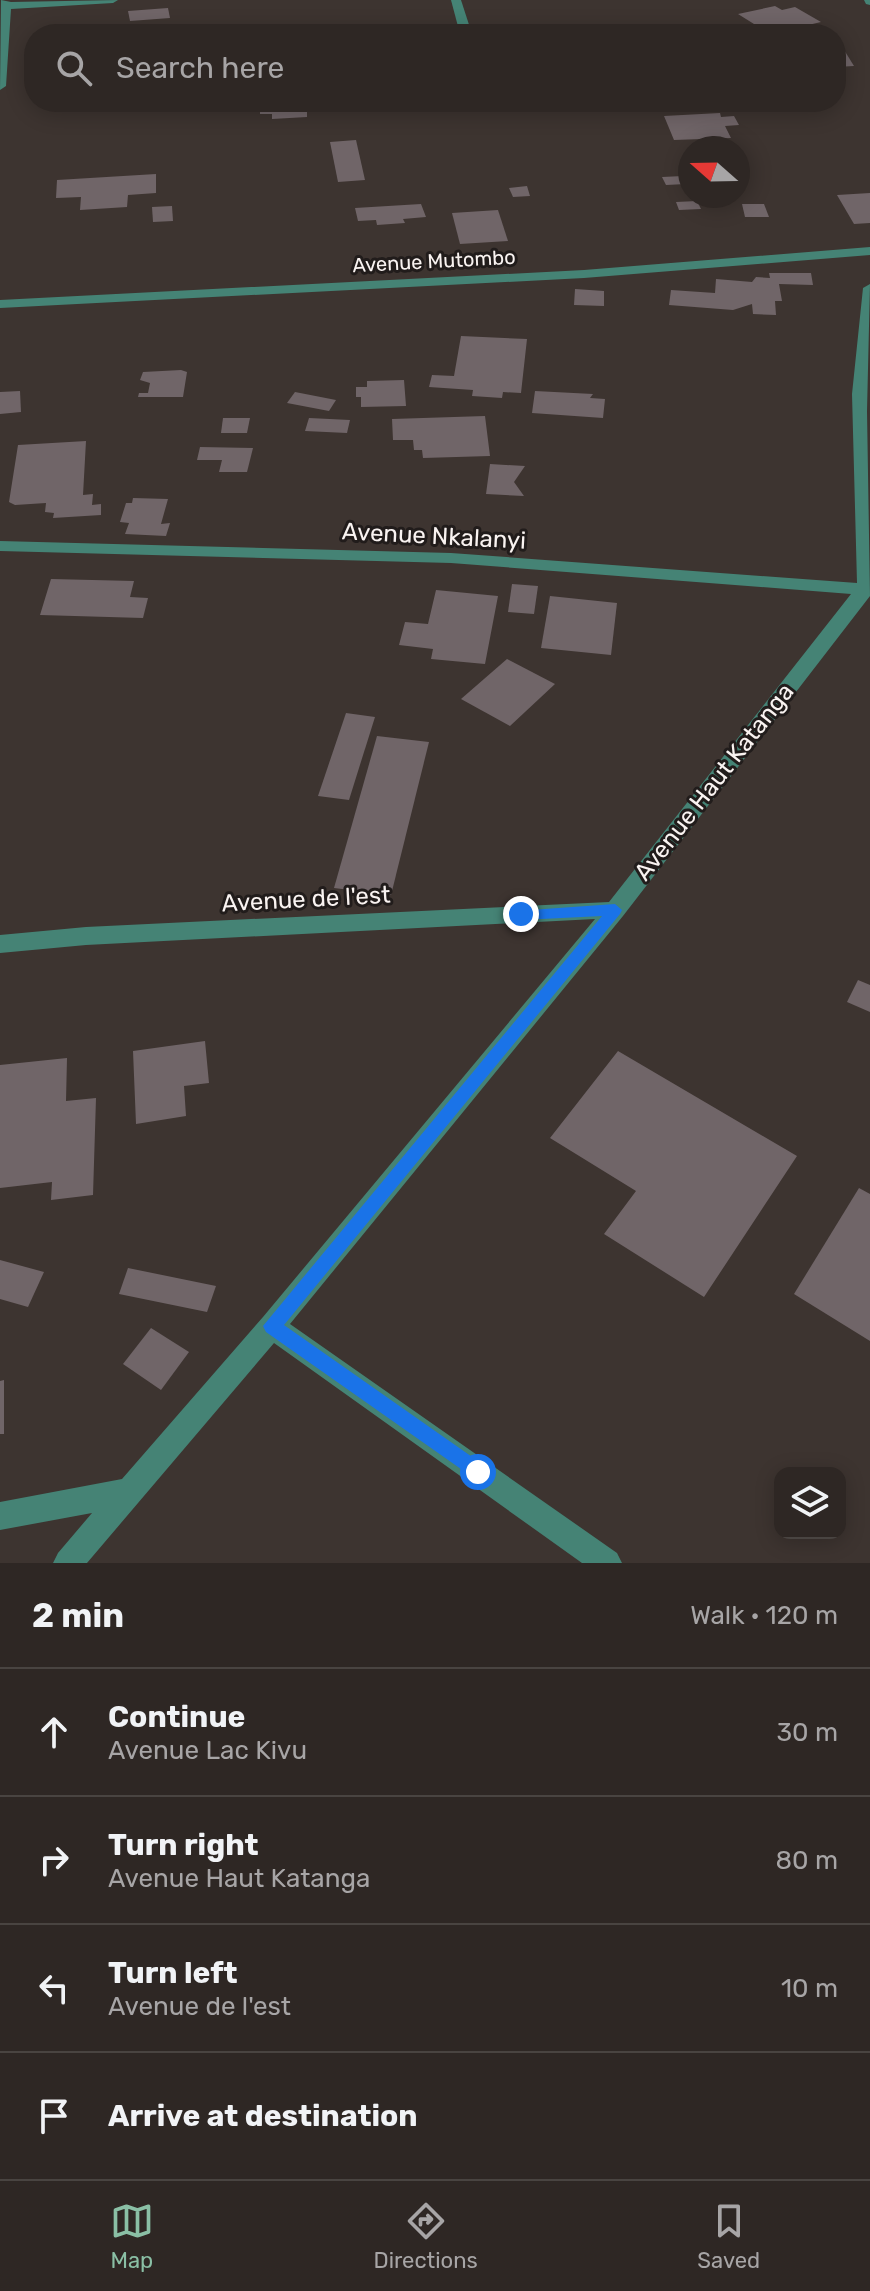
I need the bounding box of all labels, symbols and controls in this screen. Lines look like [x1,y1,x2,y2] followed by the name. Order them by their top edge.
[24,24,846,112] search box
[52,46,96,90] icon: search
[116,50,284,86] text: Search here
[678,136,750,208] north arrow
[352,245,516,277] street label: Avenue Mutombo
[341,517,527,555] street label: Avenue Nkalanyi
[628,678,800,886] street label: Avenue Haut Katanga
[221,881,391,917] street label: Avenue de l'est
[503,896,539,932] route end
[460,1454,496,1490] route start
[774,1467,846,1539] map controls
[774,1467,846,1539] button: layers
[32,1595,124,1636] text: 2 min
[690,1600,838,1631] text: Walk · 120 m
[108,1699,245,1735] text: Continue
[32,1710,76,1754] icon: ahead
[776,1717,838,1748] text: 30 m
[108,1735,307,1766] text: Avenue Lac Kivu
[108,1827,259,1863] text: Turn right
[32,1838,76,1882] icon: right
[775,1845,838,1876] text: 80 m
[108,1863,370,1894] text: Avenue Haut Katanga
[108,1955,238,1991] text: Turn left
[32,1966,76,2010] icon: left
[781,1973,838,2004] text: 10 m
[108,1991,291,2022] text: Avenue de l'est
[32,2094,76,2138] icon: arrive
[108,2098,418,2134] text: Arrive at destination
[110,2199,154,2274] tab: Map
[373,2199,478,2274] tab: Directions
[697,2199,760,2274] tab: Saved

